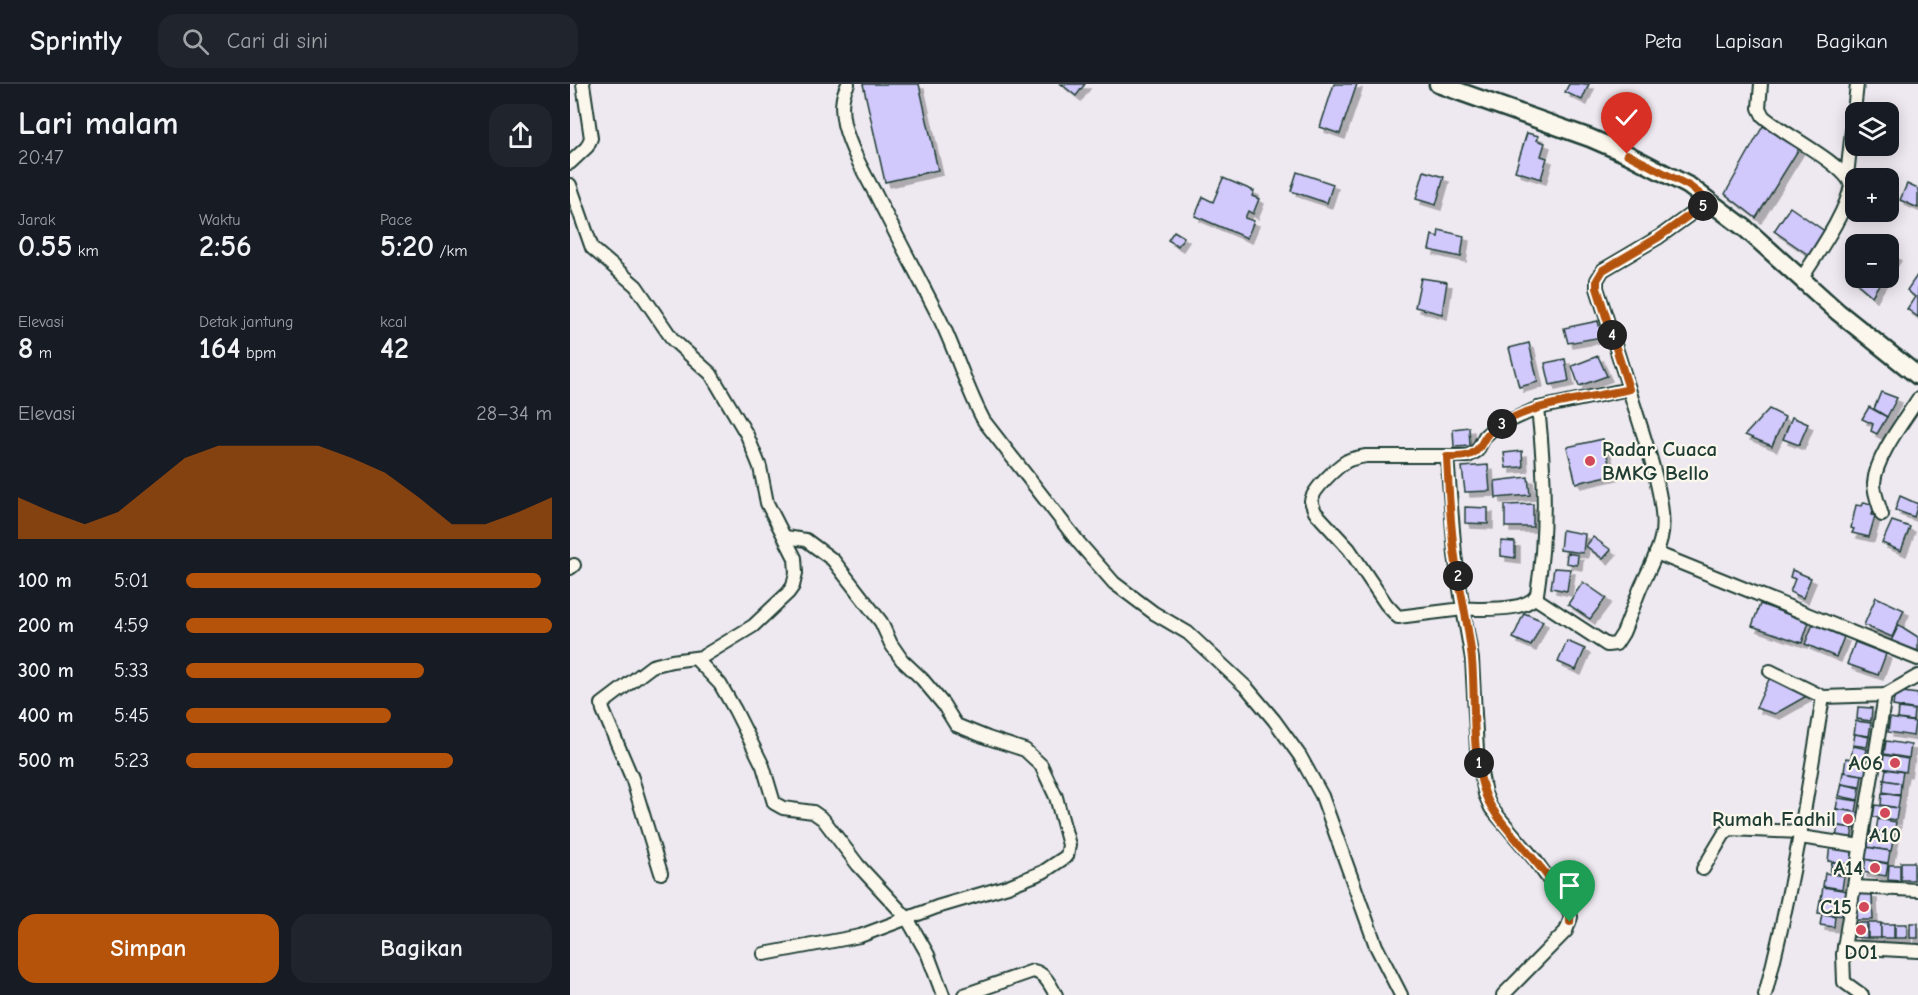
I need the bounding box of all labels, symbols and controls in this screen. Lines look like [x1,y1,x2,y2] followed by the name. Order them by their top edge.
[158,14,578,68] search box
[30,25,122,57] text: Sprintly
[179,25,212,58] icon: search
[227,28,328,54] text: Cari di sini
[1644,29,1682,53] text: Peta
[1715,29,1783,53] text: Lapisan
[1816,29,1888,53] text: Bagikan
[1601,92,1652,154] pin
[1610,101,1643,134] icon: check
[1845,102,1899,288] map controls
[1845,102,1899,156] button: layers
[18,104,179,142] text: Lari malam
[489,104,552,167] button: share
[18,146,63,169] text: 20:47
[1845,168,1899,222] button: +
[1688,191,1718,221] pin: 5
[1699,197,1707,215] text: 5
[18,211,56,229] text: Jarak
[199,211,241,229] text: Waktu
[380,211,412,229] text: Pace
[18,229,72,264] text: 0.55
[199,229,252,264] text: 2:56
[380,229,434,264] text: 5:20
[1845,234,1899,288] button: −
[72,242,99,260] text: km
[434,242,468,260] text: /km
[18,313,64,331] text: Elevasi
[199,313,294,331] text: Detak jantung
[380,313,407,331] text: kcal
[1597,320,1627,350] pin: 4
[1608,326,1616,344] text: 4
[18,331,33,366] text: 8
[199,331,241,366] text: 164
[380,331,409,366] text: 42
[33,344,52,362] text: m
[241,344,276,362] text: bpm
[18,402,76,425] text: Elevasi
[476,402,552,425] text: 28–34 m
[1487,409,1517,439] pin: 3
[1498,415,1506,433] text: 3
[1602,437,1717,485] place label: Radar Cuaca BMKG Bello
[1583,454,1597,468] marker: Radar Cuaca BMKG Bello
[1443,561,1473,591] pin: 2
[1454,567,1462,585] text: 2
[18,569,72,592] text: 100 m
[114,569,149,592] text: 5:01
[18,614,74,637] text: 200 m
[114,614,149,637] text: 4:59
[18,659,74,682] text: 300 m
[114,659,149,682] text: 5:33
[18,704,73,727] text: 400 m
[114,704,149,727] text: 5:45
[1464,748,1494,778] pin: 1
[18,749,75,772] text: 500 m
[114,749,149,772] text: 5:23
[1848,751,1883,775] place label: A06
[1476,754,1482,772] text: 1
[1888,756,1902,770] marker: A06
[1878,806,1892,820] marker: A10
[1712,807,1836,831] place label: Rumah Fadhil
[1841,812,1855,826] marker: Rumah Fadhil
[1869,823,1901,847] place label: A10
[1834,856,1863,880] place label: A14
[1544,860,1595,922] pin
[1868,861,1882,875] marker: A14
[1553,869,1586,902] icon: arrive
[1820,895,1852,919] place label: C15
[1857,900,1871,914] marker: C15
[18,914,279,983] button: Simpan
[291,914,552,983] button: Bagikan
[1854,923,1868,937] marker: D01
[1844,940,1878,964] place label: D01

